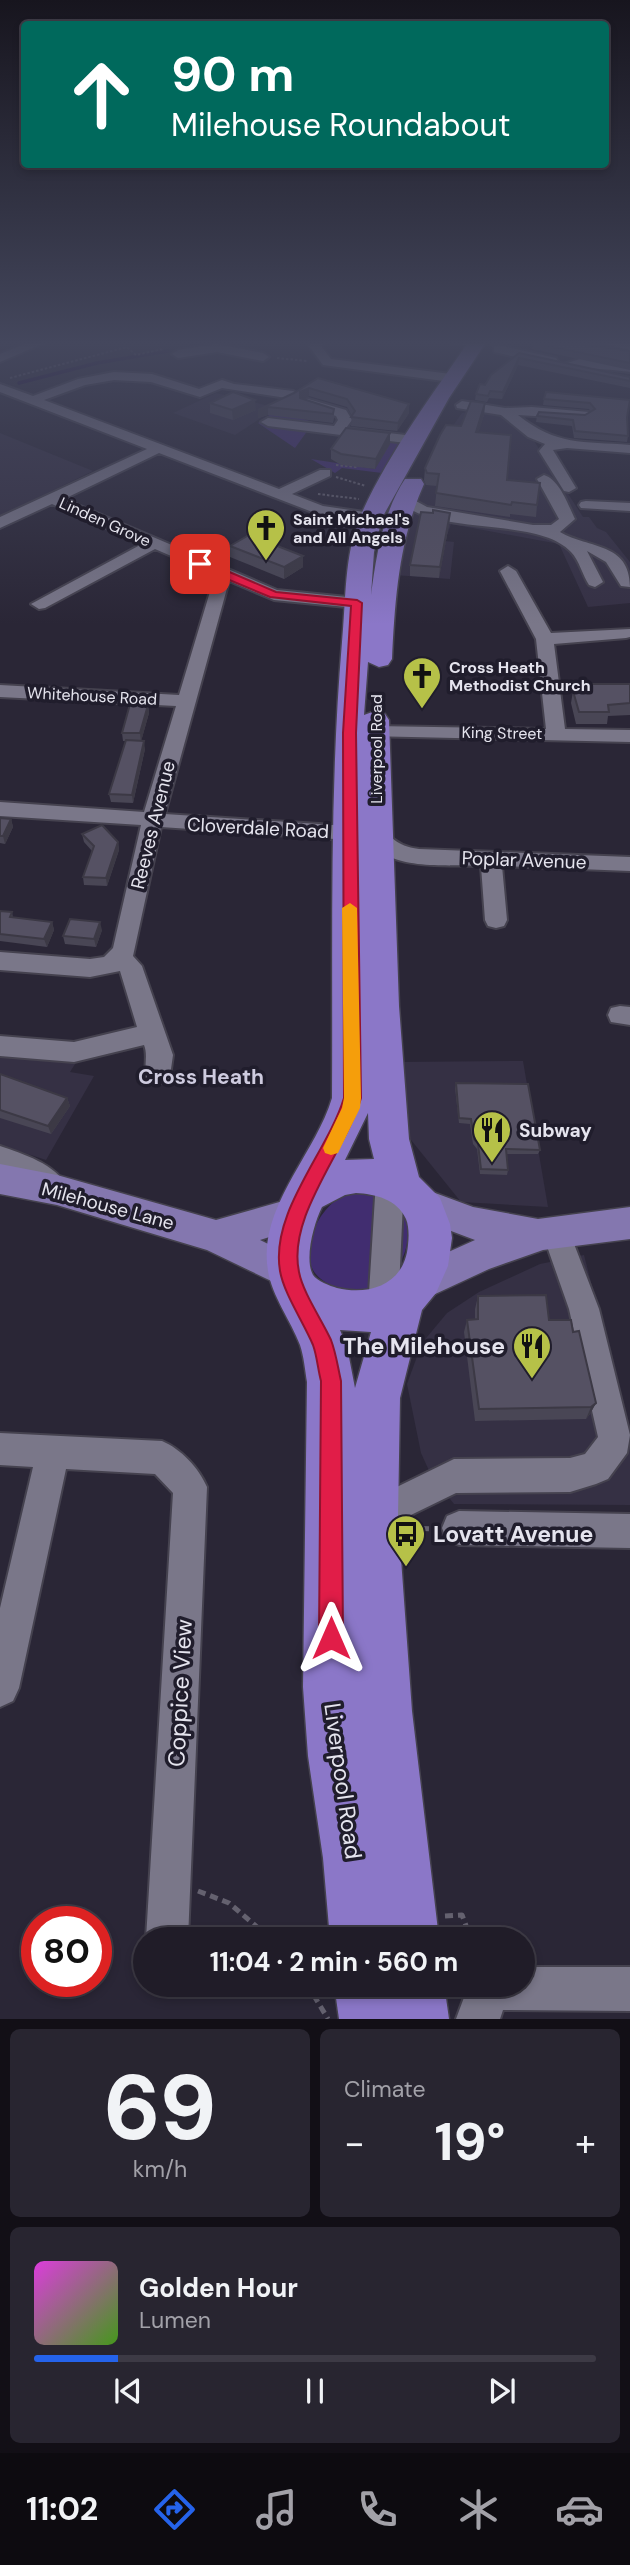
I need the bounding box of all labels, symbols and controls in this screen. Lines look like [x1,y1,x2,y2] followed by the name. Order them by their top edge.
[171,42,294,106] text: 90 m
[56,49,147,140] icon: ahead
[171,104,510,146] text: Milehouse Roundabout
[56,492,154,552] street label: Linden Grove
[245,507,287,562] church icon: Saint Michael's and All Angels
[293,509,410,548] place label: Saint Michael's and All Angels
[170,534,230,594] pin
[181,545,219,583] icon: arrive
[401,655,443,710] church icon: Cross Heath Methodist Church
[449,657,591,696] place label: Cross Heath Methodist Church
[26,682,158,710] street label: Whitehouse Road
[366,694,387,804] street label: Liverpool Road
[461,722,543,744] street label: King Street
[125,758,181,892] street label: Reeves Avenue
[186,812,330,844] street label: Cloverdale Road
[461,845,587,875] street label: Poplar Avenue
[138,1063,264,1091] district label: Cross Heath
[471,1109,513,1164] restaurant icon: Subway
[519,1118,592,1143] place label: Subway
[39,1176,177,1236] street label: Milehouse Lane
[511,1325,553,1380] restaurant icon: The Milehouse
[343,1331,505,1361] place label: The Milehouse
[385,1513,427,1568] bus stop icon: Lovatt Avenue
[433,1519,593,1549] place label: Lovatt Avenue
[294,1601,368,1675] position arrow
[161,1618,199,1768] street label: Coppice View
[317,1701,369,1861] street label: Liverpool Road
[21,1906,112,1997] speed limit sign: 80
[210,1945,458,1979] text: 11:04 · 2 min · 560 m
[103,2049,217,2167] text: 69
[344,2074,426,2104] text: Climate
[435,2108,505,2176] text: 19°
[344,2118,365,2168] text: −
[575,2118,596,2168] text: +
[133,2154,187,2184] text: km/h
[139,2271,298,2305] text: Golden Hour
[139,2305,211,2335] text: Lumen
[109,2372,147,2410] icon: previous
[296,2372,334,2410] icon: pause
[483,2372,521,2410] icon: next
[150,2485,199,2534] icon: directions
[252,2485,301,2534] icon: music
[353,2485,402,2534] icon: phone
[454,2485,503,2534] icon: climate
[555,2485,604,2534] icon: car
[26,2488,98,2530] text: 11:02

